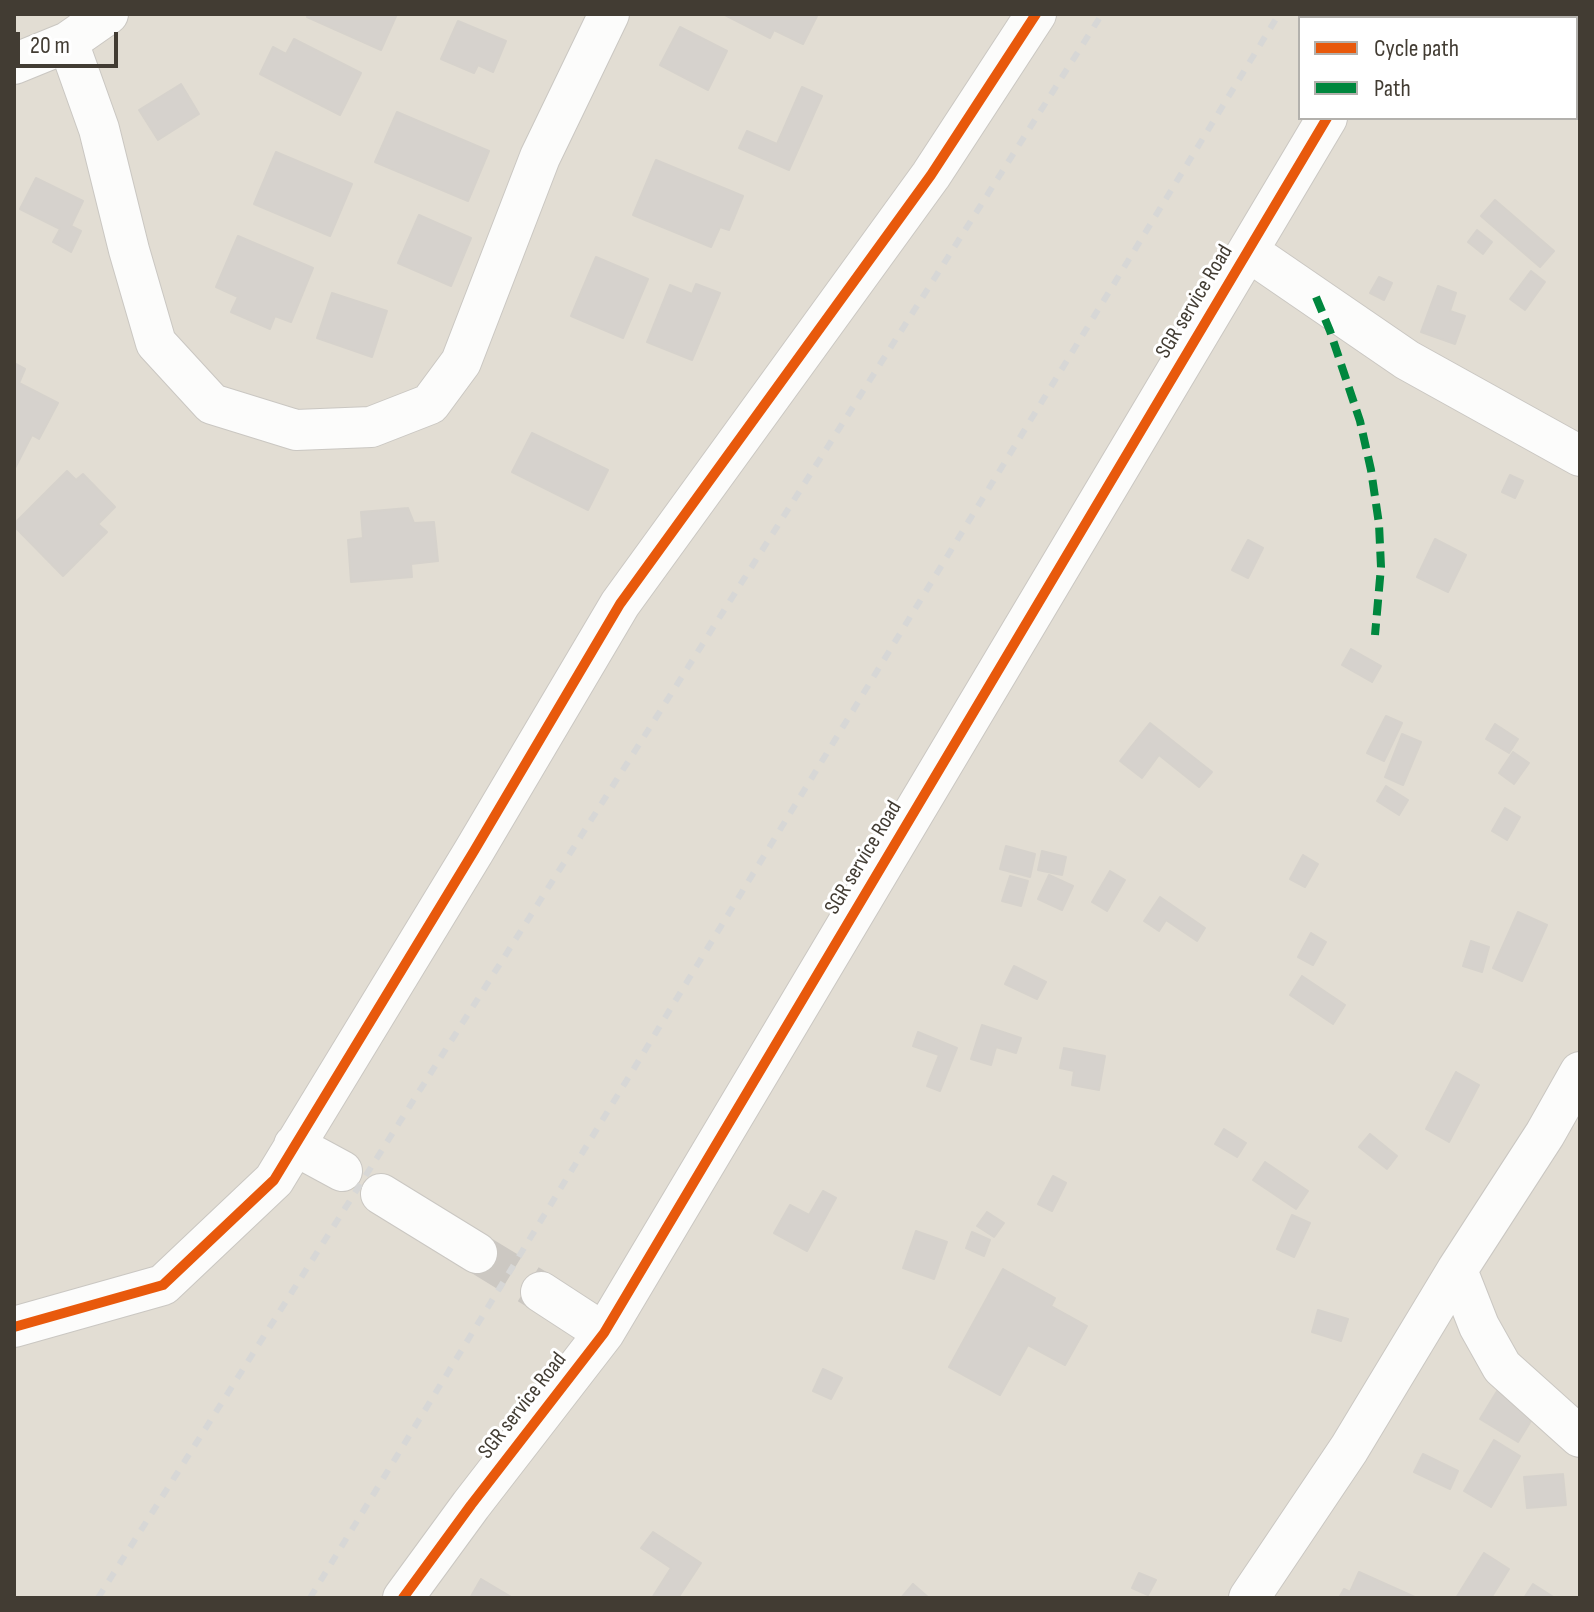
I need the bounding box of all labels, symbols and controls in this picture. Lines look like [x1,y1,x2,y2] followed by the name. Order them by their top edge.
[20,16,122,66] scale bar
[1298,16,1578,120] legend
[30,31,70,60] text: 20 m
[1374,34,1459,63] text: Cycle path
[1374,74,1411,103] text: Path
[1151,241,1239,363] street label: SGR service Road
[820,797,908,919] street label: SGR service Road
[473,1348,573,1464] street label: SGR service Road

